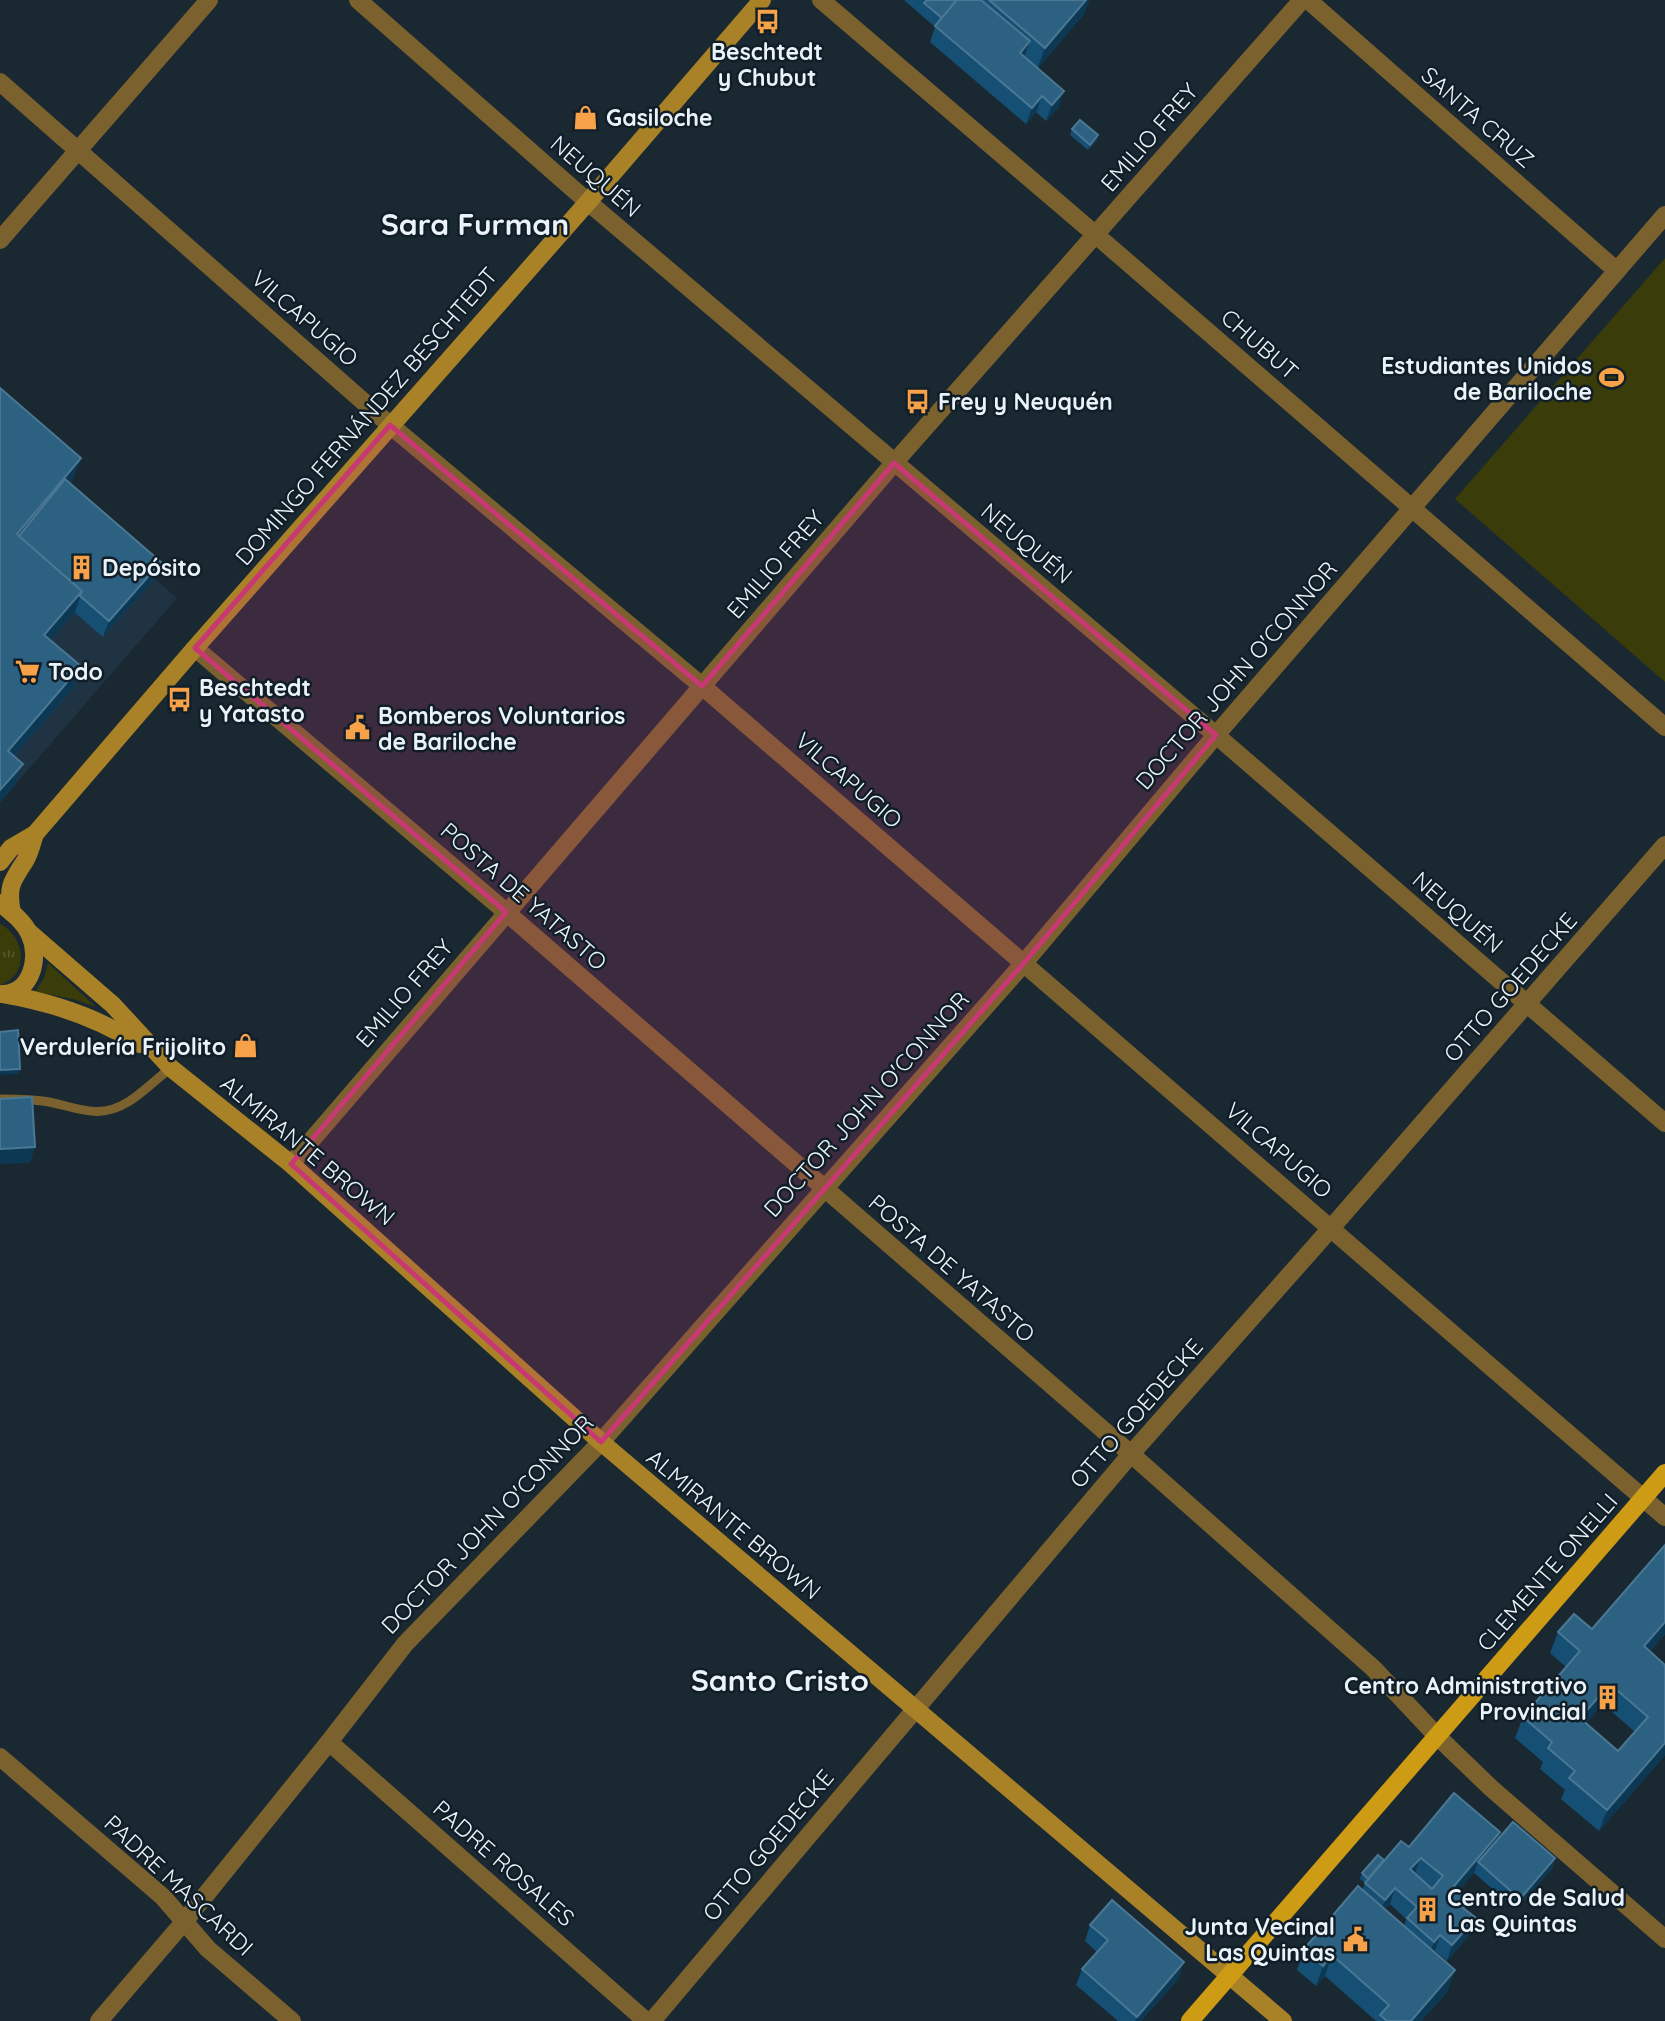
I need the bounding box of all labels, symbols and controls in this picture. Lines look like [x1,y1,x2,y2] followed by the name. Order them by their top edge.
[753,7,781,35] bus stop icon: Beschtedt y Chubut
[711,37,823,92] place label: Beschtedt y Chubut
[1416,60,1540,174] street label: SANTA CRUZ
[1094,77,1204,197] street label: EMILIO FREY
[572,103,600,131] shop icon: Gasiloche
[606,103,713,132] place label: Gasiloche
[545,129,647,223] street label: NEUQUÉN
[381,205,569,243] district label: Sara Furman
[229,261,503,571] street label: DOMINGO FERNÁNDEZ BESCHTEDT
[246,264,364,372] street label: VILCAPUGIO
[1215,302,1305,386] street label: CHUBUT
[1381,351,1592,406] place label: Estudiantes Unidos de Bariloche
[1598,364,1626,392] sports icon: Estudiantes Unidos de Bariloche
[904,387,932,415] bus stop icon: Frey y Neuquén
[938,387,1113,416] place label: Frey y Neuquén
[975,496,1079,590] street label: NEUQUÉN
[720,504,830,624] street label: EMILIO FREY
[68,553,96,581] building icon: Depósito
[102,553,201,582] place label: Depósito
[1129,555,1343,795] street label: DOCTOR JOHN O'CONNOR
[14,657,42,685] supermarket icon: Todo
[48,657,103,686] place label: Todo
[199,673,311,728] place label: Beschtedt y Yatasto
[165,686,193,714] bus stop icon: Beschtedt y Yatasto
[378,701,625,756] place label: Bomberos Voluntarios de Bariloche
[344,714,372,742] public building icon: Bomberos Voluntarios de Bariloche
[790,726,908,834] street label: VILCAPUGIO
[435,816,613,976] street label: POSTA DE YATASTO
[1407,865,1509,959] street label: NEUQUÉN
[1437,906,1583,1068] street label: OTTO GOEDECKE
[349,933,459,1053] street label: EMILIO FREY
[757,985,975,1223] street label: DOCTOR JOHN O'CONNOR
[20,1032,226,1061] place label: Verdulería Frijolito
[232,1032,260,1060] shop icon: Verdulería Frijolito
[215,1069,401,1231] street label: ALMIRANTE BROWN
[1220,1096,1338,1204] street label: VILCAPUGIO
[863,1188,1041,1348] street label: POSTA DE YATASTO
[1063,1332,1209,1494] street label: OTTO GOEDECKE
[375,1408,599,1640] street label: DOCTOR JOHN O'CONNOR
[641,1443,827,1605] street label: ALMIRANTE BROWN
[1470,1487,1624,1657] street label: CLEMENTE ONELLI
[691,1661,869,1699] district label: Santo Cristo
[1344,1671,1587,1726] place label: Centro Administrativo Provincial
[1593,1684,1621,1712] building icon: Centro Administrativo Provincial
[696,1763,840,1927] street label: OTTO GOEDECKE
[427,1794,581,1932] street label: PADRE ROSALES
[98,1808,260,1962] street label: PADRE MASCARDI
[1447,1883,1625,1938] place label: Centro de Salud Las Quintas
[1413,1896,1441,1924] building icon: Centro de Salud Las Quintas
[1184,1912,1335,1967] place label: Junta Vecinal Las Quintas
[1341,1925,1369,1953] public building icon: Junta Vecinal Las Quintas

